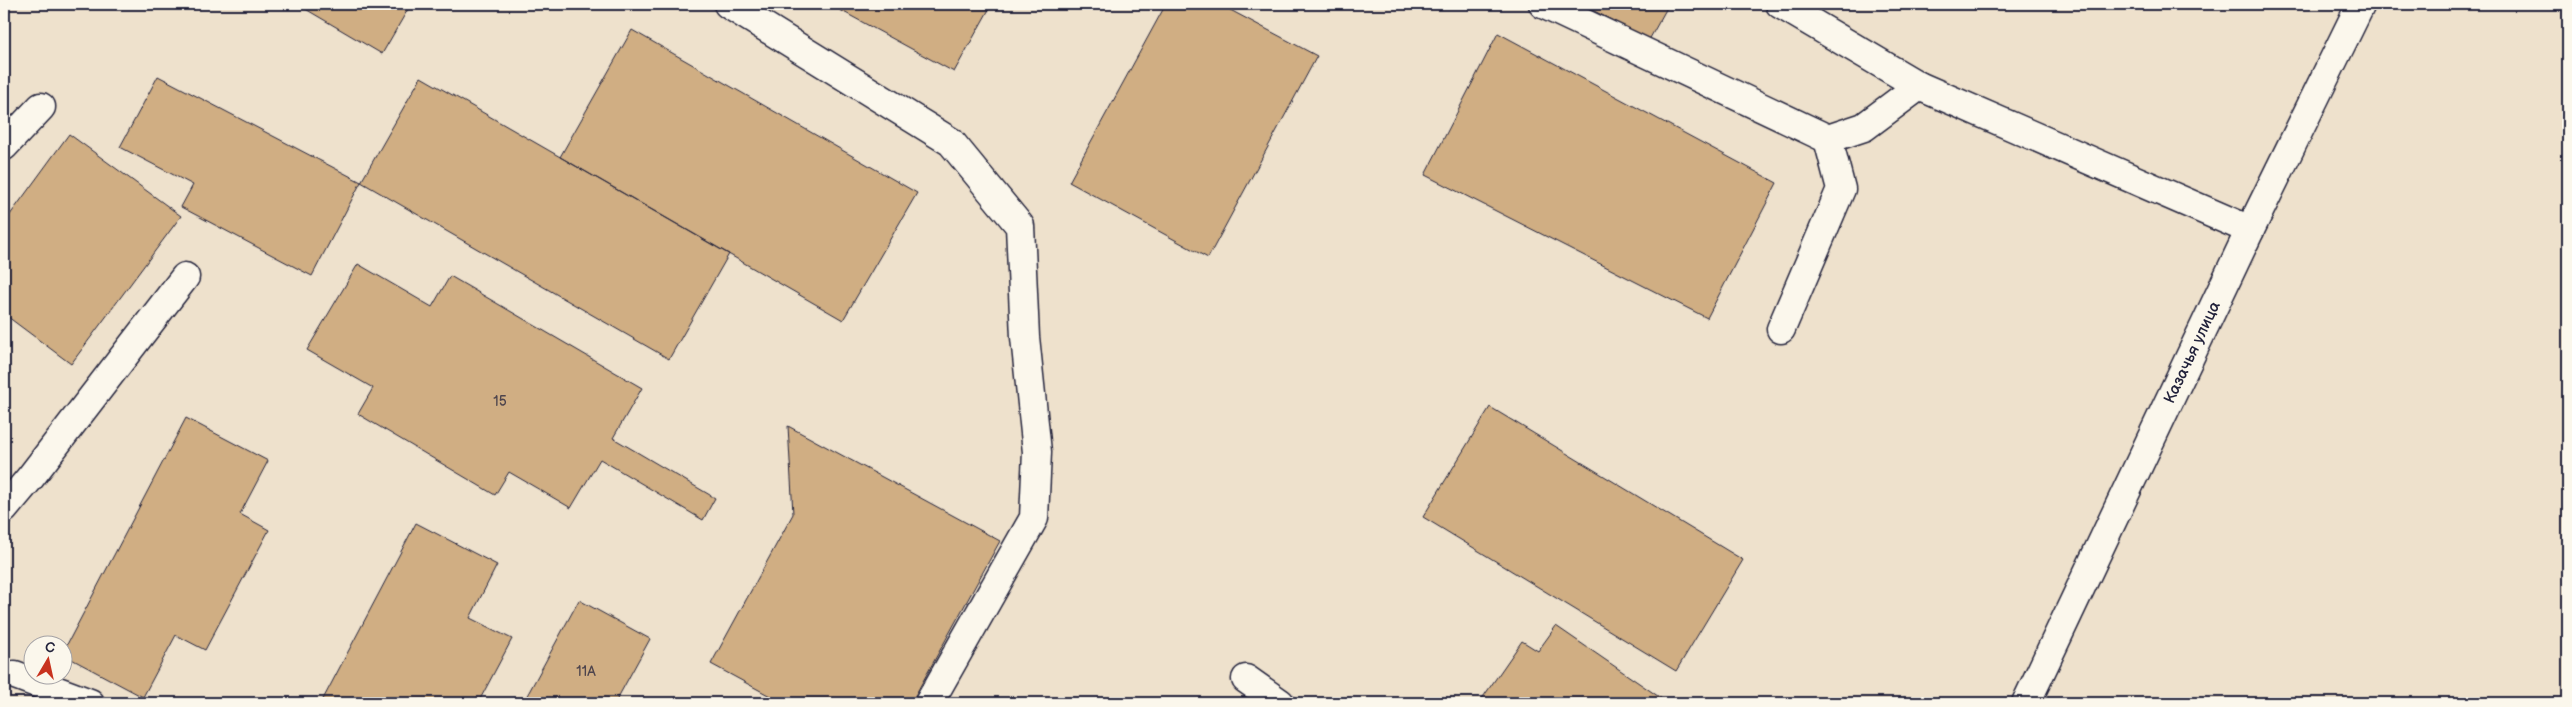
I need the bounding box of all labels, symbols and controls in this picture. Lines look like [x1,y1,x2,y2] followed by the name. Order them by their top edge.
[2160,298,2225,406] street label: Казачья улица
[493,393,507,410] house number: 15
[22,634,72,684] north arrow
[44,638,56,657] text: С
[576,663,596,680] house number: 11А

